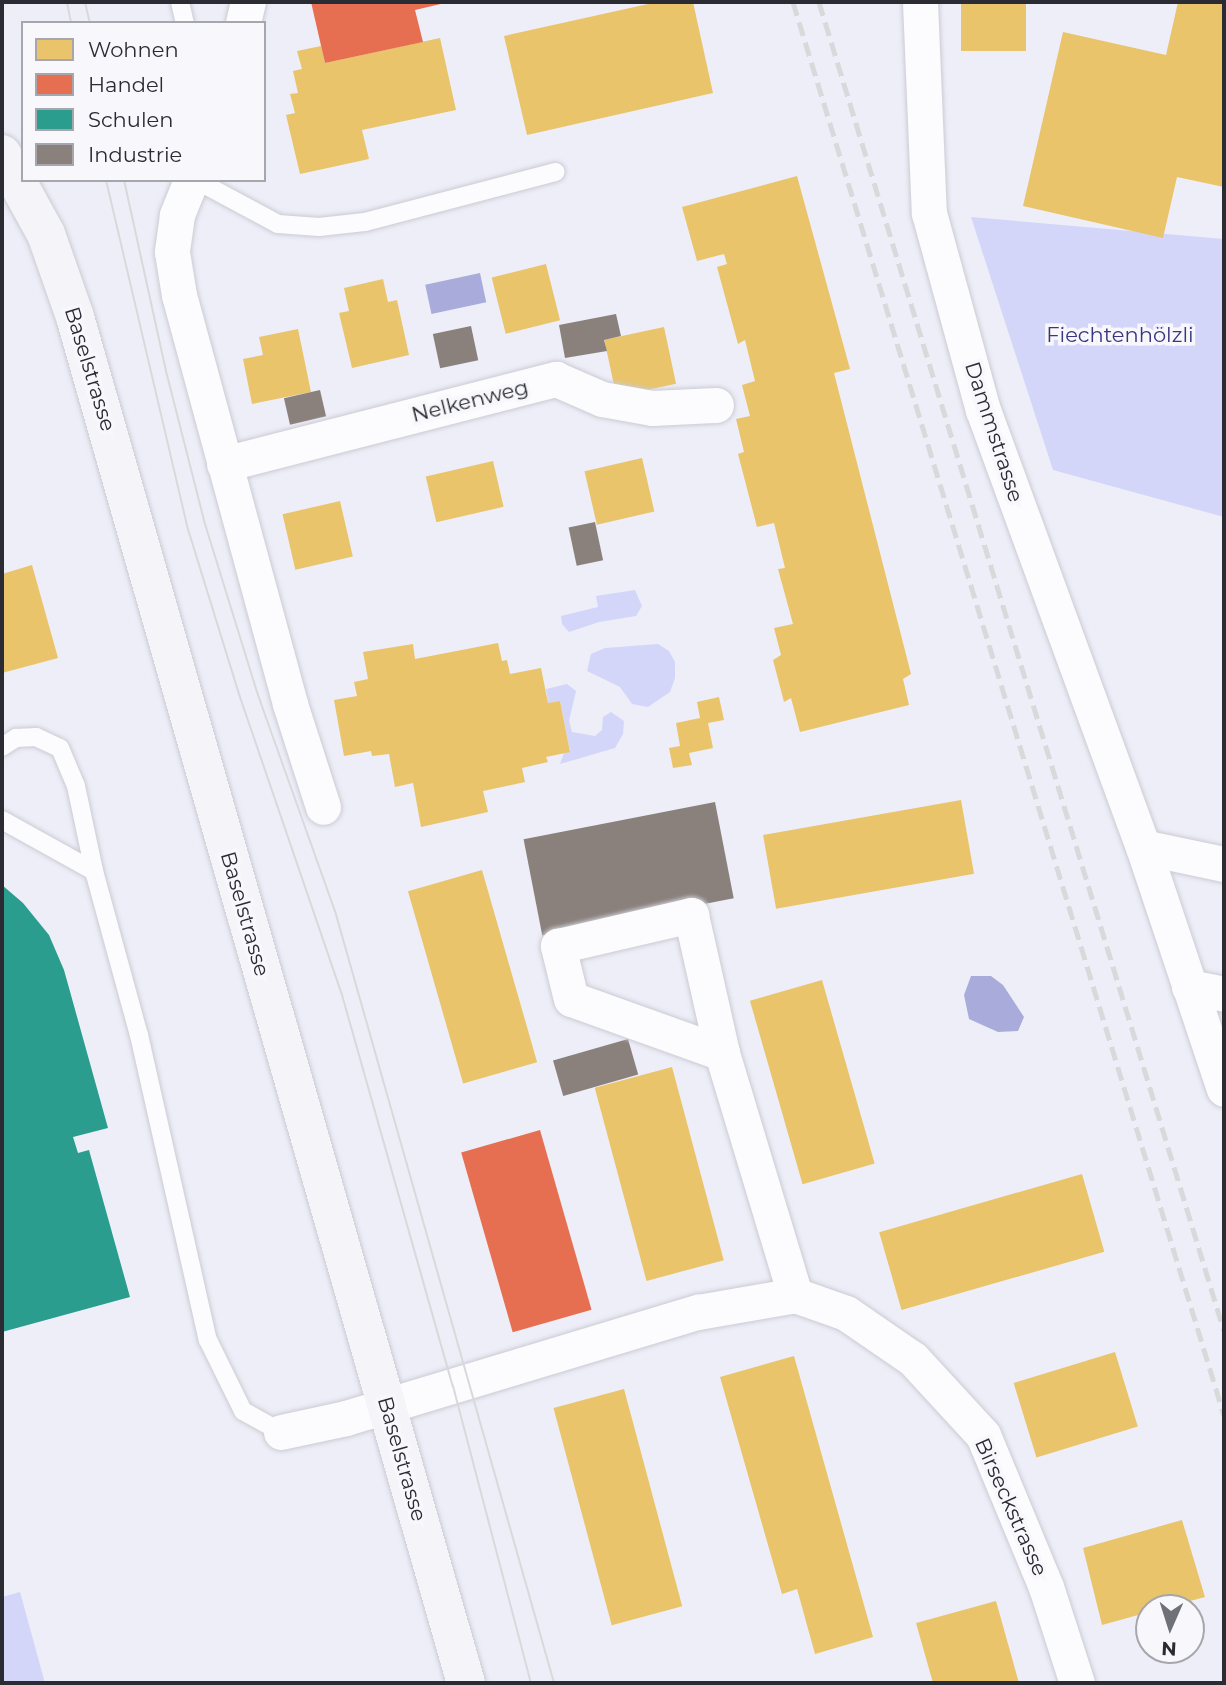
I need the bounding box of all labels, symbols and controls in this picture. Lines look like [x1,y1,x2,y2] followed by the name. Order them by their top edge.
[21,21,266,182] legend
[88,37,179,62] text: Wohnen
[88,72,164,97] text: Handel
[88,107,173,132] text: Schulen
[88,142,182,167] text: Industrie
[59,304,121,434] street label: Baselstrasse
[1046,322,1194,348] park label: Fiechtenhölzli
[959,359,1029,505] street label: Dammstrasse
[409,374,531,428] street label: Nelkenweg
[215,849,275,979] street label: Baselstrasse
[372,1394,432,1524] street label: Baselstrasse
[969,1434,1053,1580] street label: Birseckstrasse
[1135,1594,1205,1664] north arrow
[1161,1637,1177,1660] text: N

